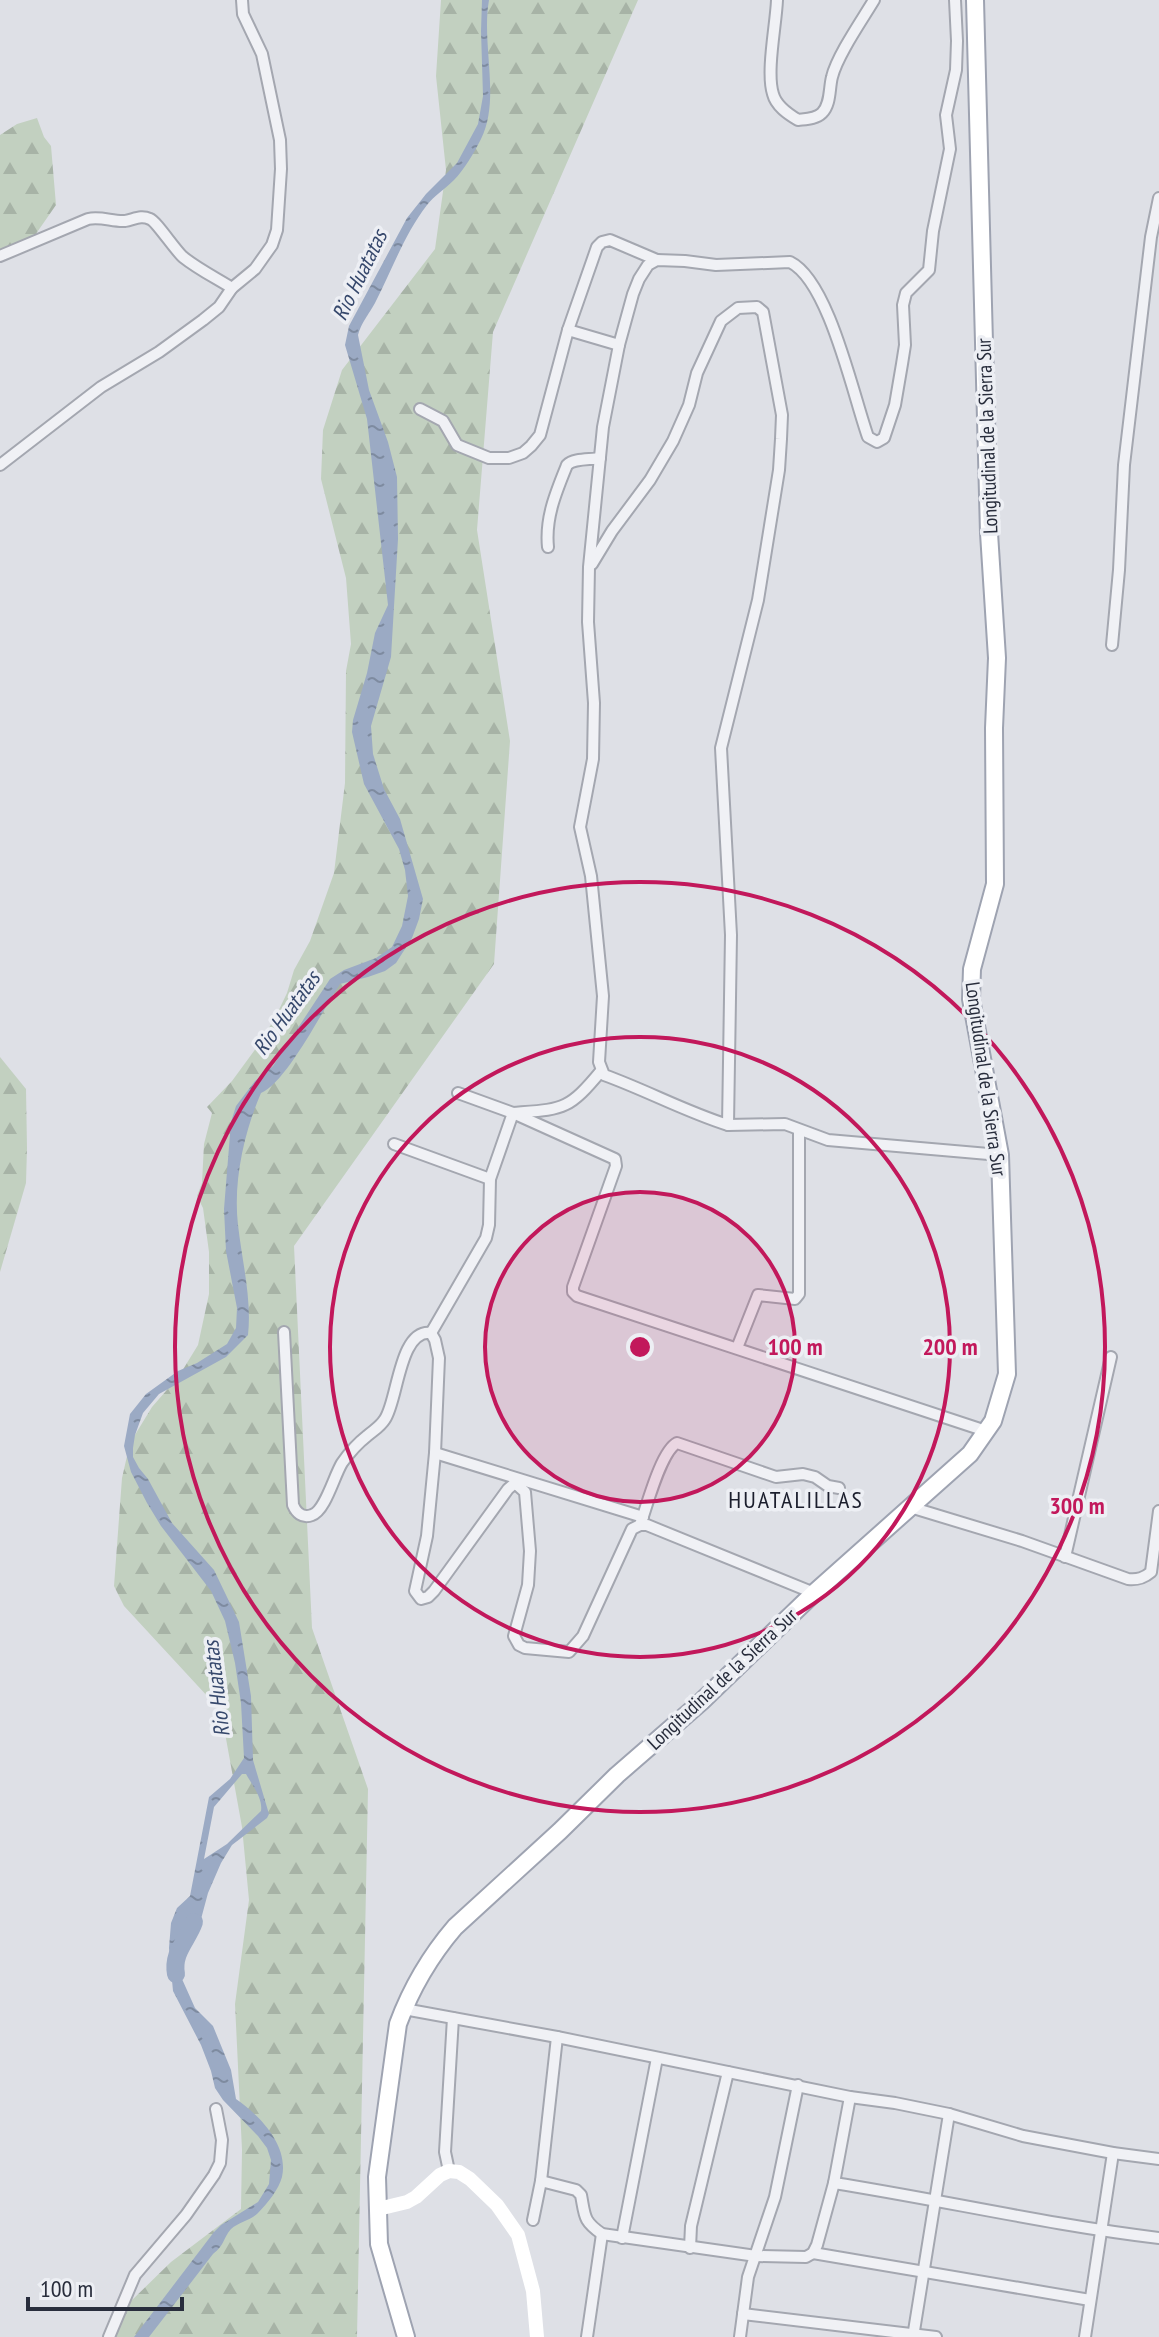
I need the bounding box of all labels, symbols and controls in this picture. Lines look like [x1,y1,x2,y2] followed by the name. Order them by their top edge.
[325,223,394,325] water label: Rio Huatatas
[971,337,1003,534] street label: Longitudinal de la Sierra Sur
[246,964,327,1060] water label: Rio Huatatas
[959,980,1013,1178] street label: Longitudinal de la Sierra Sur
[767,1331,823,1362] text: 100 m
[922,1331,978,1362] text: 200 m
[626,1333,654,1361] centre of rings
[728,1484,864,1515] district label: HUATALILLAS
[1049,1490,1105,1521] text: 300 m
[642,1602,803,1755] street label: Longitudinal de la Sierra Sur
[196,1637,236,1739] water label: Rio Huatatas
[28,2261,182,2311] scale bar
[40,2273,93,2304] text: 100 m

